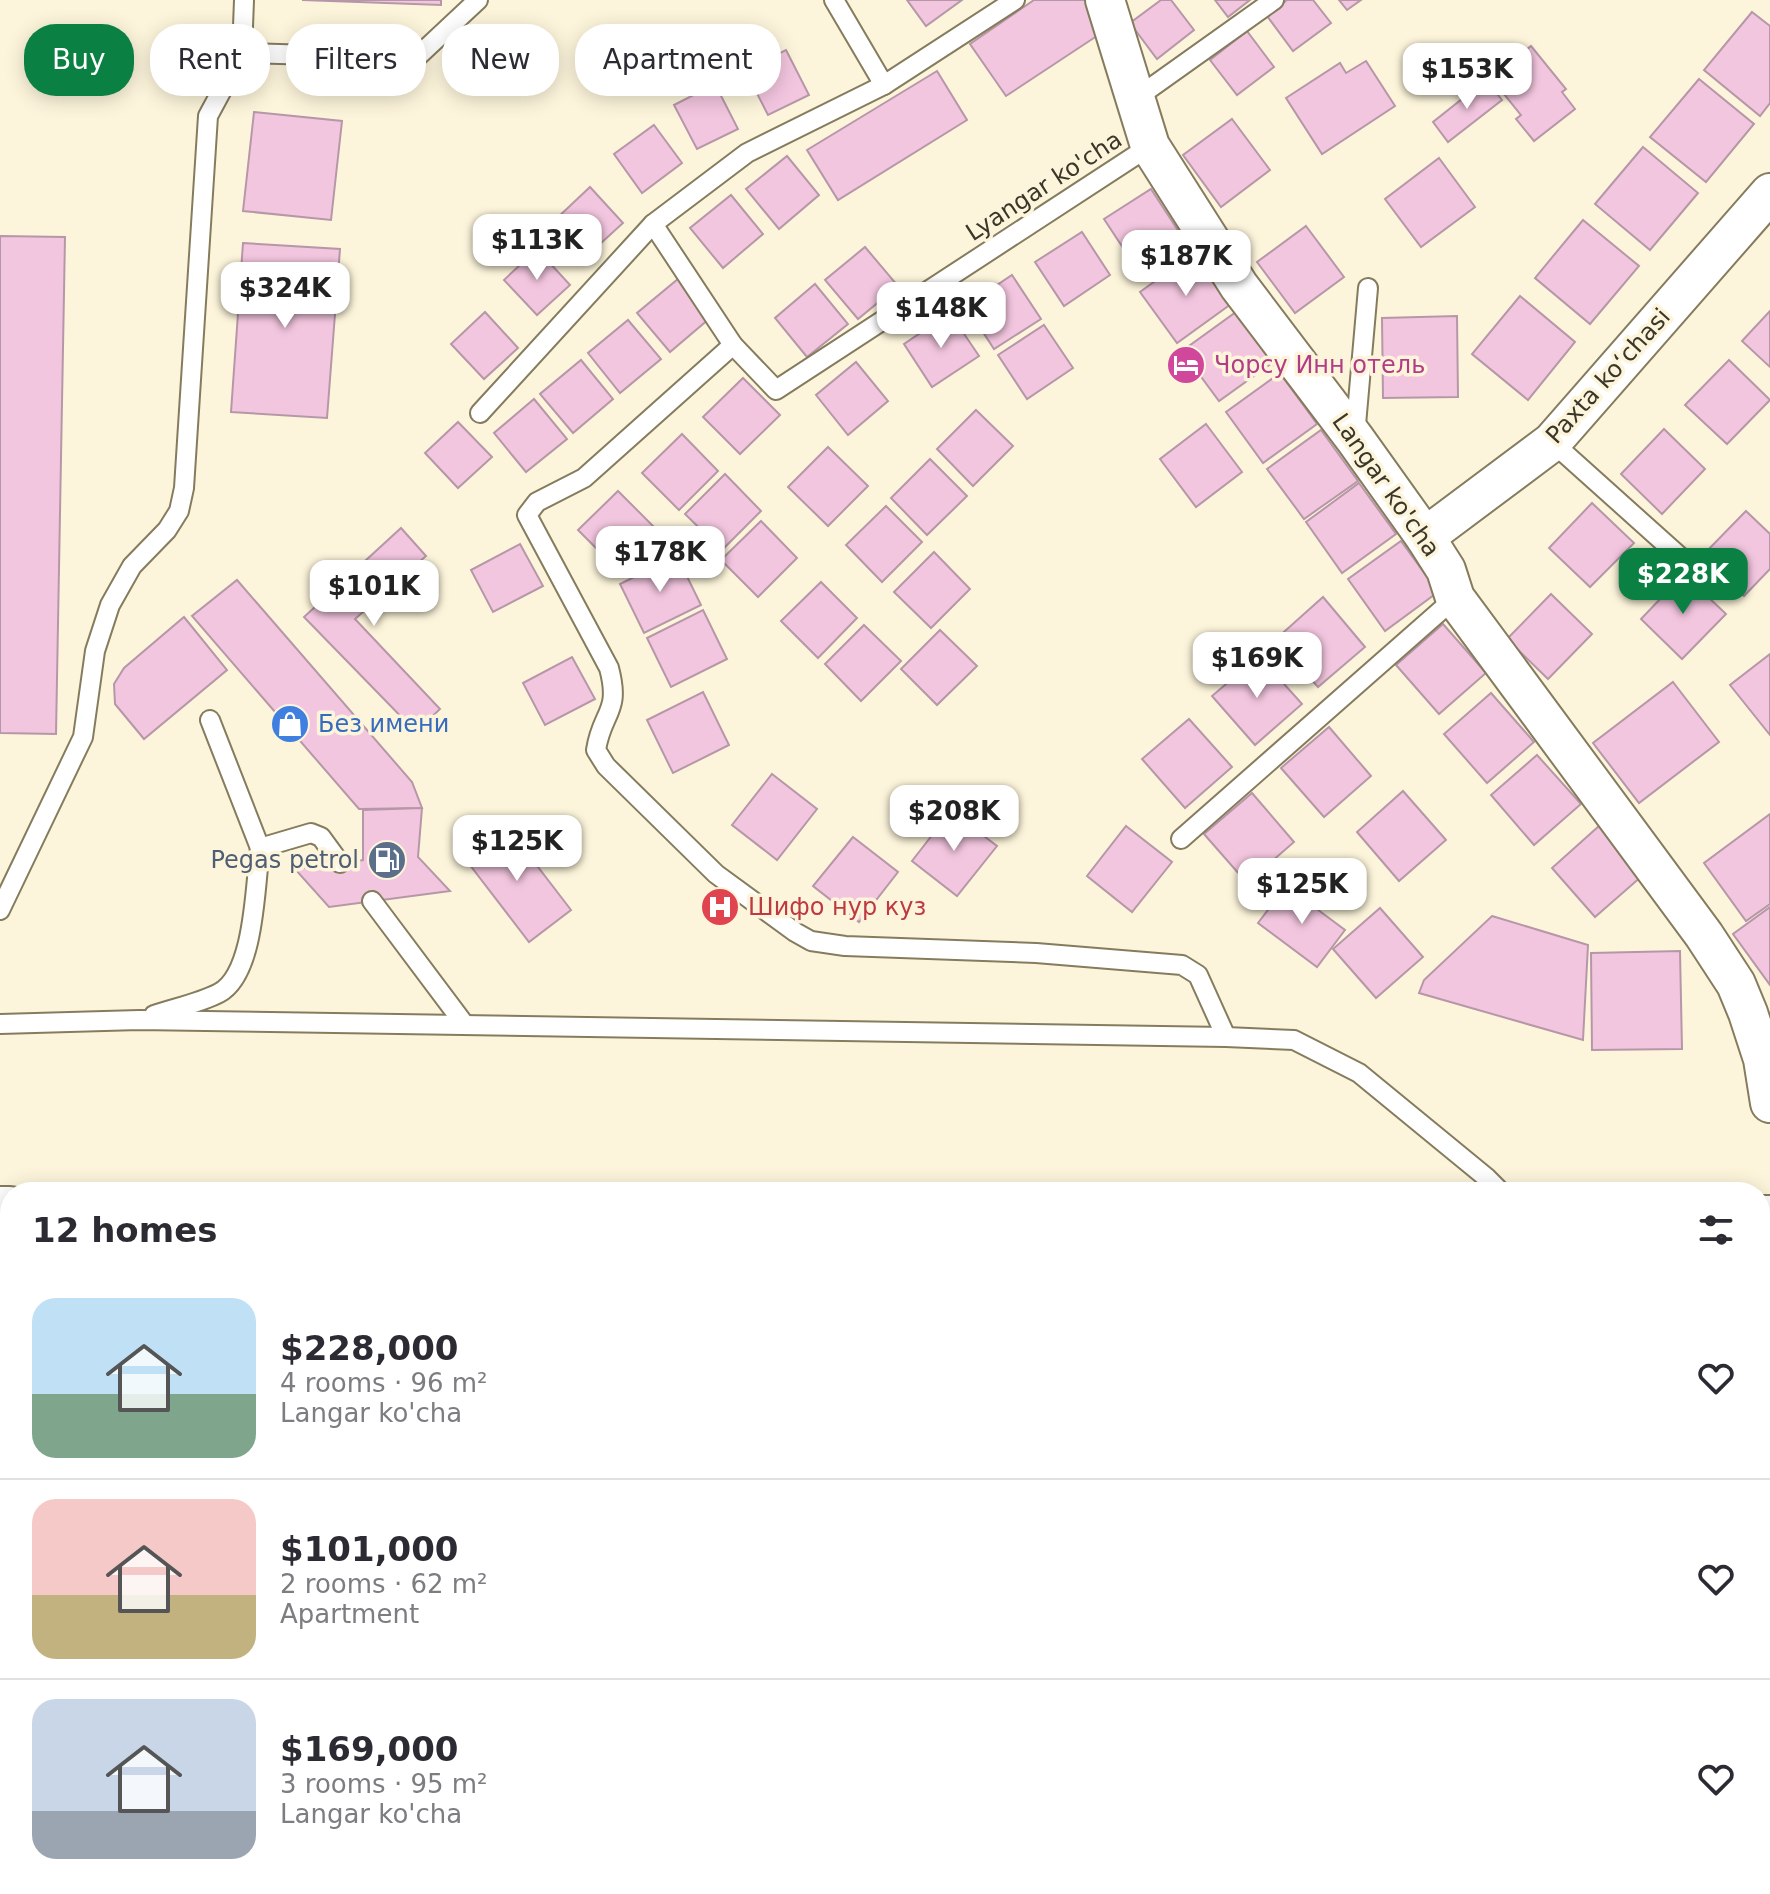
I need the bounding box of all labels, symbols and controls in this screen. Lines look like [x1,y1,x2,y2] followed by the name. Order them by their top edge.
[24,24,134,96] chip: Buy
[150,24,270,96] chip: Rent
[286,24,426,96] chip: Filters
[442,24,559,96] chip: New
[575,24,781,96] chip: Apartment
[1411,43,1523,111] pin: $153K
[1421,54,1513,84] text: $153K
[961,125,1127,247] street label: Lyangar ko'cha
[481,214,593,282] pin: $113K
[491,225,583,255] text: $113K
[1130,230,1242,298] pin: $187K
[1140,241,1232,271] text: $187K
[229,262,341,330] pin: $324K
[239,273,331,303] text: $324K
[885,282,997,350] pin: $148K
[895,293,987,323] text: $148K
[1540,303,1676,449] street label: Paxta ko‘chasi
[1165,344,1207,386] hotel icon: Чорсу Инн отель
[1214,351,1425,379] place label: Чорсу Инн отель
[1326,408,1446,562] street label: Langar ko'cha
[604,526,716,594] pin: $178K
[614,537,706,567] text: $178K
[1627,548,1739,616] pin: $228K
[1637,559,1729,589] text: $228K
[318,560,430,628] pin: $101K
[328,571,420,601] text: $101K
[1201,632,1313,700] pin: $169K
[1211,643,1303,673] text: $169K
[269,703,311,745] shop icon: Без имени
[318,710,449,738] place label: Без имени
[898,785,1010,853] pin: $208K
[908,796,1000,826] text: $208K
[461,815,573,883] pin: $125K
[471,826,563,856] text: $125K
[366,839,408,881] fuel station icon: Pegas petrol
[210,846,359,874] place label: Pegas petrol
[1246,858,1358,926] pin: $125K
[1256,869,1348,899] text: $125K
[699,886,741,928] hospital icon: Шифо нур куз
[748,893,926,921] place label: Шифо нур куз
[1694,1208,1738,1252] icon: filters
[32,1210,217,1250] text: 12 homes
[280,1328,459,1368] text: $228,000
[96,1330,192,1426] icon: home
[1694,1356,1738,1400] icon: heart
[280,1368,488,1398] text: 4 rooms · 96 m²
[280,1398,462,1428] text: Langar ko'cha
[280,1529,459,1569] text: $101,000
[96,1531,192,1627] icon: home
[1694,1557,1738,1601] icon: heart
[280,1569,488,1599] text: 2 rooms · 62 m²
[280,1599,419,1629] text: Apartment
[280,1729,459,1769] text: $169,000
[96,1731,192,1827] icon: home
[1694,1757,1738,1801] icon: heart
[280,1769,488,1799] text: 3 rooms · 95 m²
[280,1799,462,1829] text: Langar ko'cha

